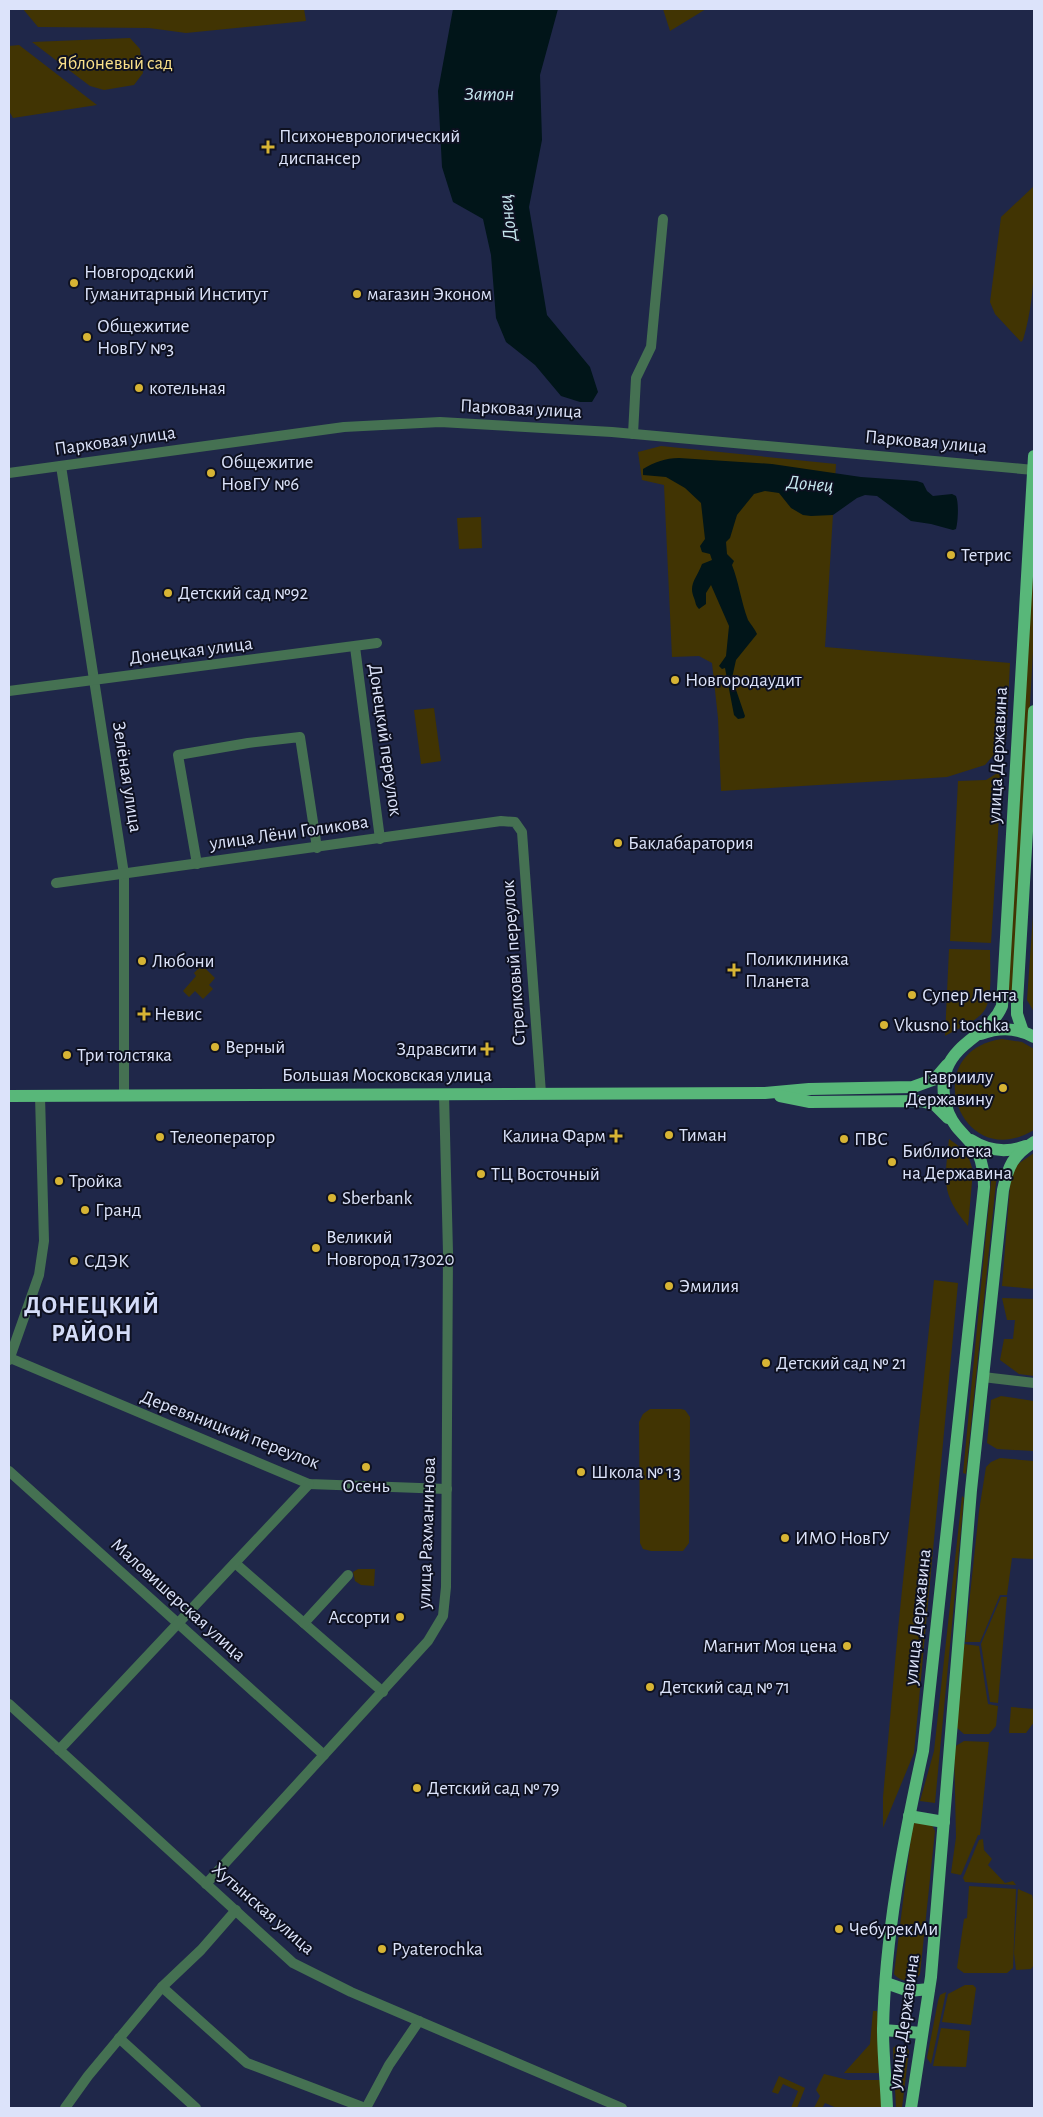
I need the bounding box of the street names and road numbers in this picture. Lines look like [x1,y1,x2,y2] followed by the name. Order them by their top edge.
[459,396,583,422] street label: Парковая улица
[53,423,177,459] street label: Парковая улица
[864,427,988,457] street label: Парковая улица
[128,634,254,668] street label: Донецкая улица
[365,663,405,818] street label: Донецкий переулок
[985,686,1011,825] street label: улица Державина
[109,720,145,834] street label: Зелёная улица
[207,812,370,854] street label: улица Лёни Голикова
[499,879,529,1047] street label: Стрелковый переулок
[282,1066,492,1085] street label: Большая Московская улица
[138,1387,322,1473] street label: Деревяницкий переулок
[415,1456,439,1610] street label: улица Рахманинова
[107,1535,249,1665] street label: Маловишерская улица
[901,1548,935,1687] street label: улица Державина
[208,1860,318,1959] street label: Хутынская улица
[885,1953,923,2092] street label: улица Державина

